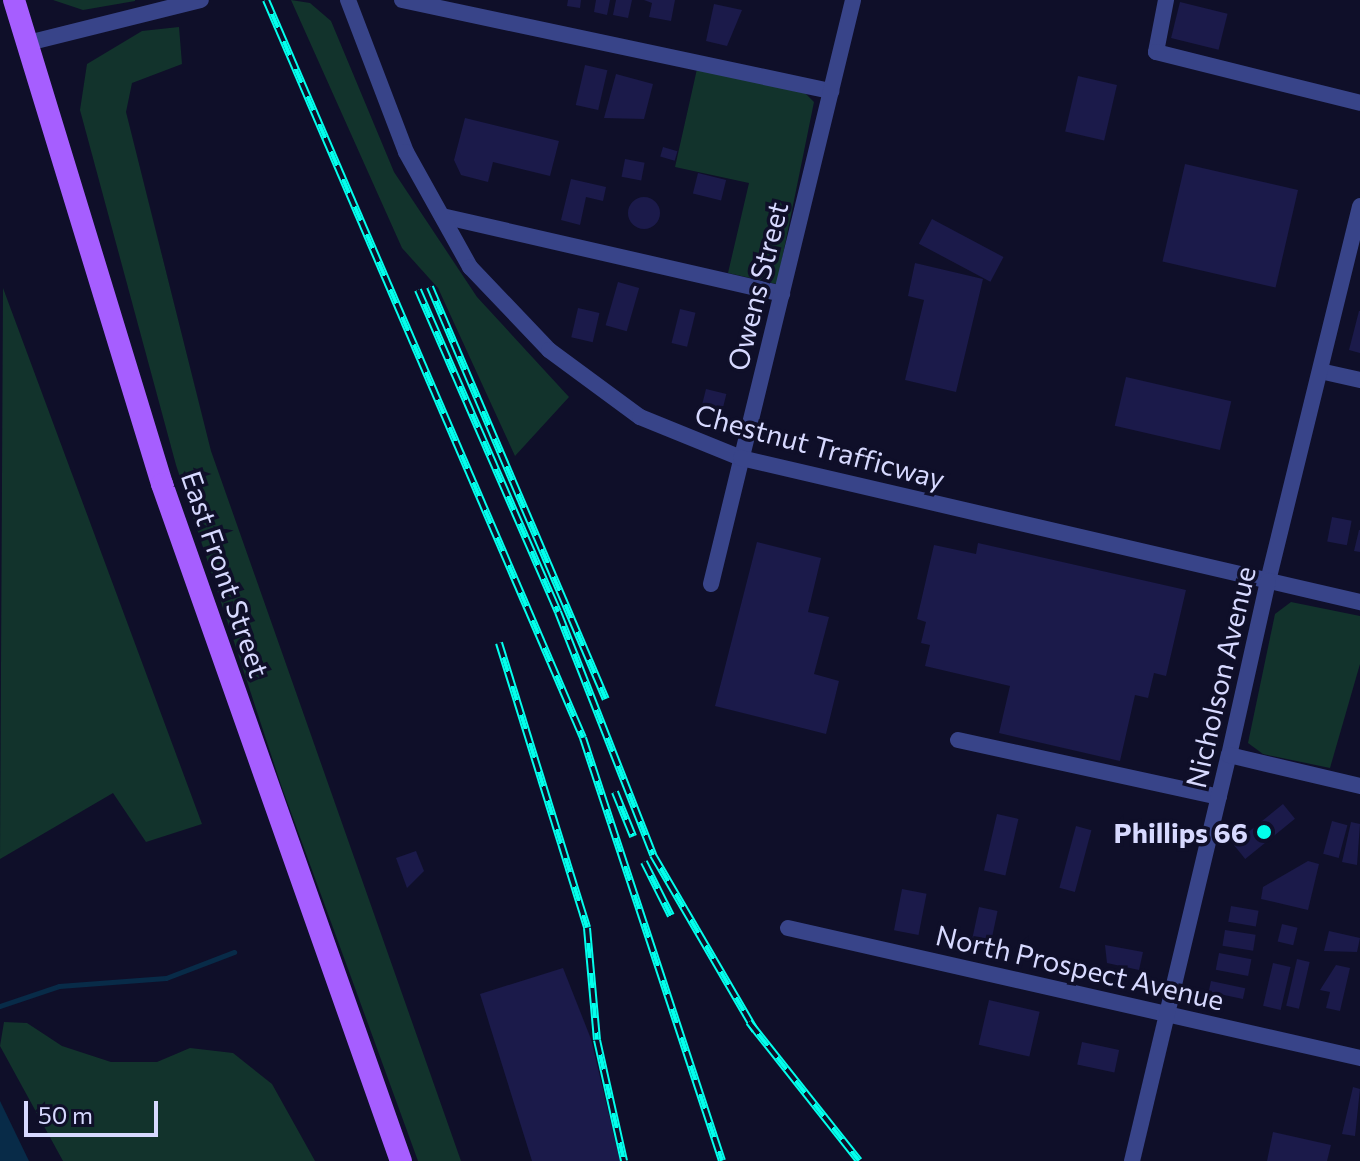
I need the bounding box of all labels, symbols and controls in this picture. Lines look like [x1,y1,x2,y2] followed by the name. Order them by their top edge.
[720,198,794,374] street label: Owens Street
[691,396,949,496] street label: Chestnut Trafficway
[175,466,277,682] street label: East Front Street
[1178,563,1262,791] street label: Nicholson Avenue
[1114,815,1248,849] place label: Phillips 66
[1255,823,1273,841] marker: Phillips 66
[933,917,1227,1017] street label: North Prospect Avenue
[28,1085,162,1135] scale bar
[38,1100,93,1129] text: 50 m

